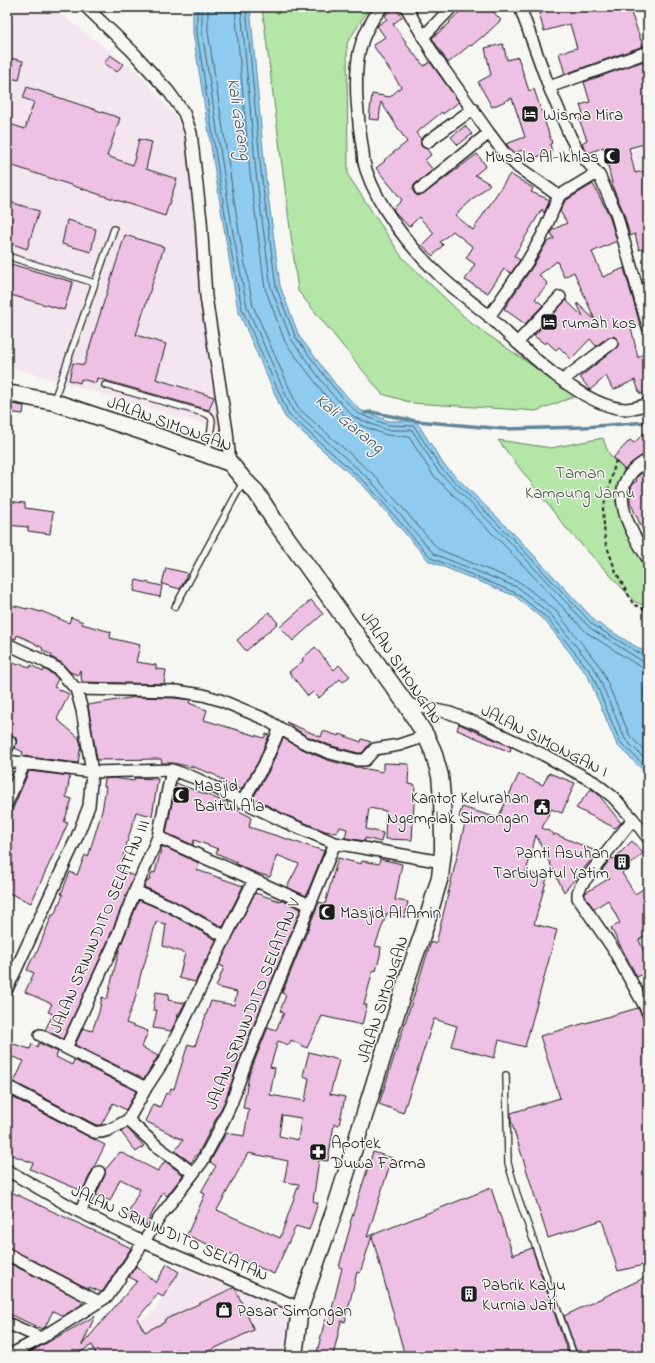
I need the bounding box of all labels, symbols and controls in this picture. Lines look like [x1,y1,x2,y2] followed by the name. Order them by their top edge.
[219,77,257,163] water label: Kali Garang
[543,103,623,128] place label: Wisma Mira
[520,104,540,124] hotel icon: Wisma Mira
[485,145,599,170] place label: Musala Al-Ikhlas
[602,146,622,166] mosque icon: Musala Al-Ikhlas
[562,311,637,336] place label: rumah kos
[539,312,559,332] hotel icon: rumah kos
[309,388,390,461] water label: Kali Garang
[103,390,236,459] street label: JALAN SIMONGAN
[525,461,635,508] park label: Taman Kampung Jamu
[354,606,448,729] street label: JALAN SIMONGAN
[476,698,612,784] street label: JALAN SIMONGAN I
[193,774,264,819] place label: Masjid Baitul A'la
[171,785,191,805] mosque icon: Masjid Baitul A'la
[387,786,529,833] place label: Kantor Kelurahan Ngemplak Simongan
[532,797,552,817] public building icon: Kantor Kelurahan Ngemplak Simongan
[44,816,157,1037] street label: JALAN SRININDITO SELATAN III
[493,841,609,887] place label: Panti Asuhan Tarbiyatul Yatim
[612,852,632,872] building icon: Panti Asuhan Tarbiyatul Yatim
[199,894,308,1114] street label: JALAN SRININDITO SELATAN V
[340,901,441,926] place label: Masjid Al Amin
[317,902,337,922] mosque icon: Masjid Al Amin
[351,933,416,1066] street label: JALAN SIMONGAN
[330,1131,426,1176] place label: Apotek Duwa Farma
[308,1142,328,1162] pharmacy icon: Apotek Duwa Farma
[67,1178,272,1288] street label: JALAN SRININDITO SELATAN
[482,1273,566,1318] place label: Pabrik Kayu Kurnia Jati
[459,1284,479,1304] building icon: Pabrik Kayu Kurnia Jati
[237,1299,352,1326] place label: Pasar Simongan
[214,1300,234,1320] shop icon: Pasar Simongan

